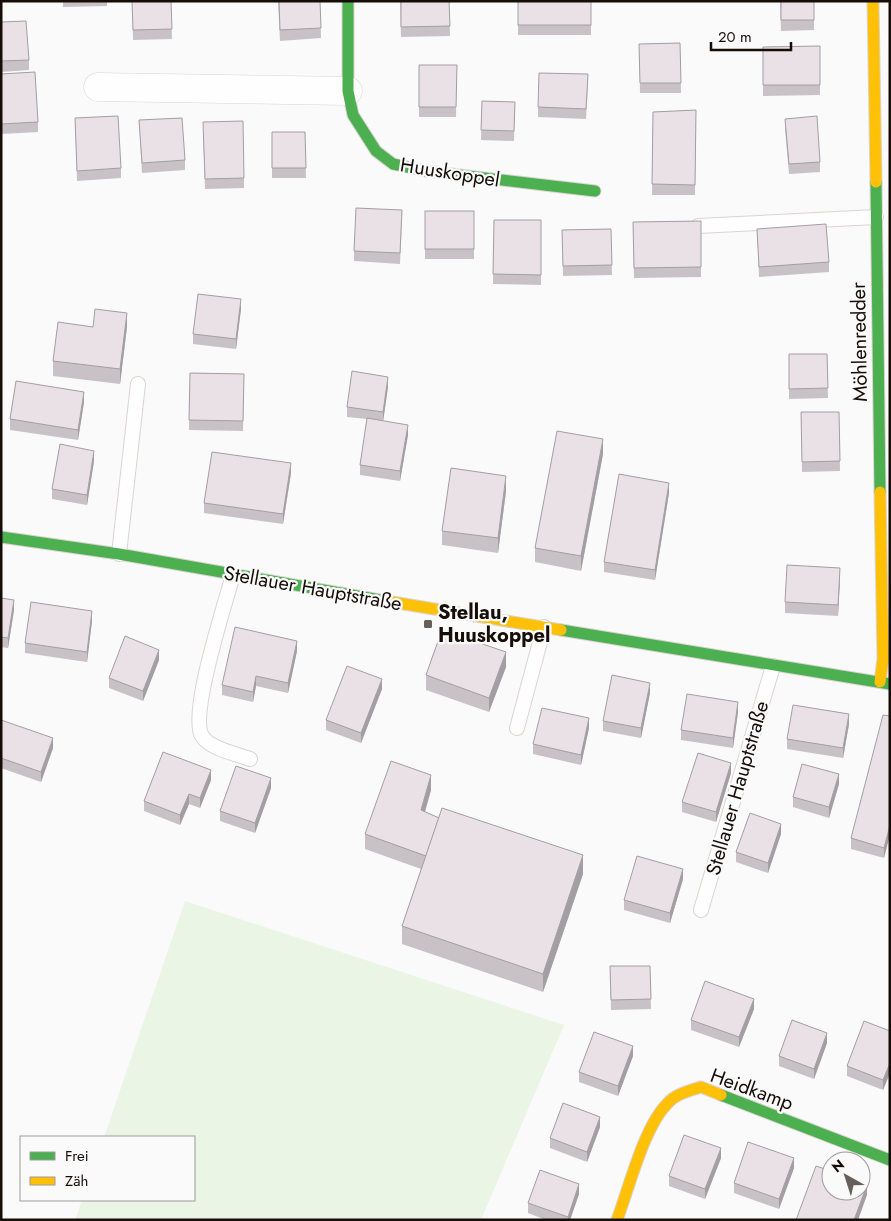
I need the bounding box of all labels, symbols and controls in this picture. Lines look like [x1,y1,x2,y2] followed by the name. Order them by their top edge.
[711,20,791,52] scale bar
[718,26,752,48] text: 20 m
[398,150,502,195] street label: Huuskoppel
[844,282,875,402] street label: Möhlenredder
[222,559,404,618] street label: Stellauer Hauptstraße
[438,598,550,650] place label: Stellau, Huuskoppel
[422,618,434,630] marker: Stellau, Huuskoppel
[699,698,776,879] street label: Stellauer Hauptstraße
[706,1061,797,1118] street label: Heidkamp
[20,1136,195,1201] legend
[65,1145,89,1167] text: Frei
[821,1151,871,1201] north arrow
[827,1155,848,1177] text: N
[65,1170,88,1192] text: Zäh

